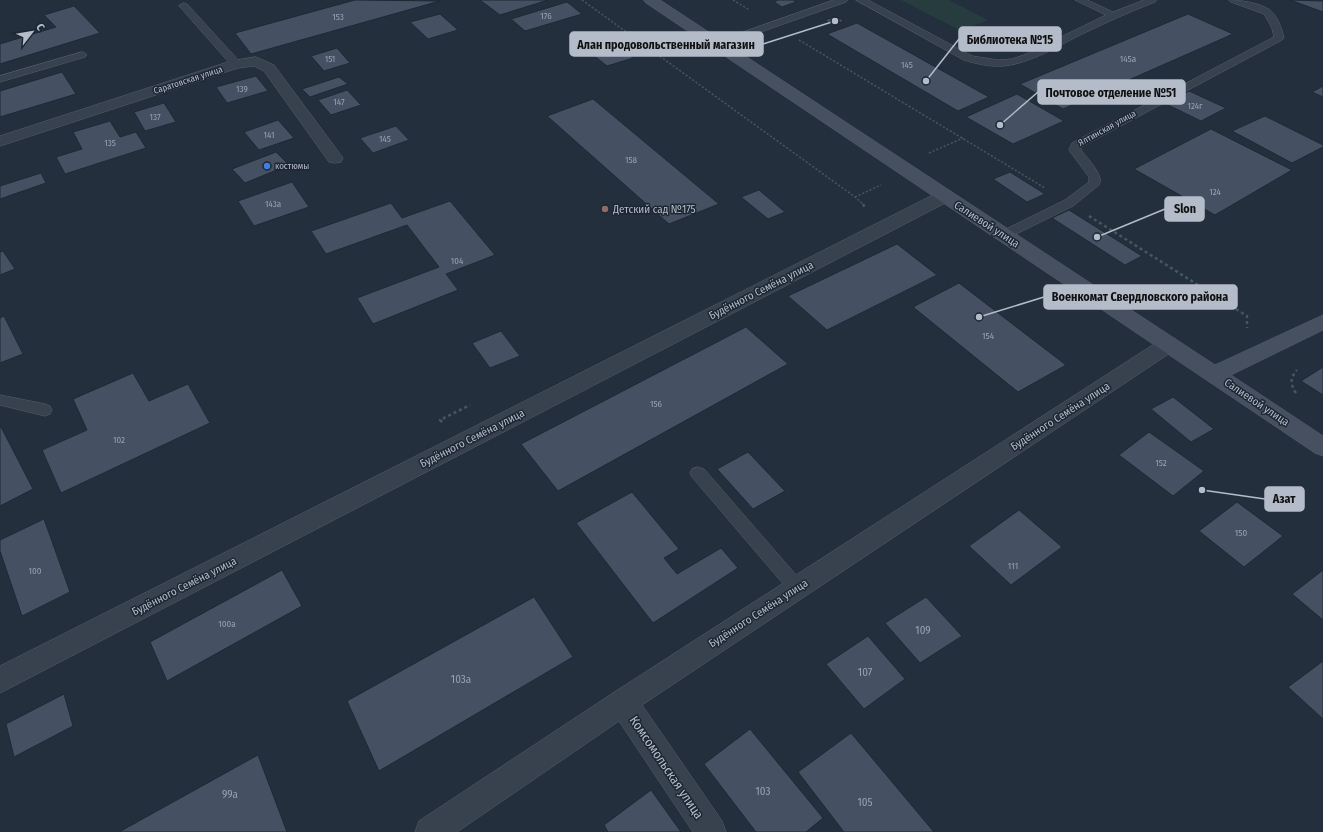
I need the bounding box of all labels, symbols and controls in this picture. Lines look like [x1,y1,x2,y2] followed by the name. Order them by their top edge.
[540,11,552,21] house number: 176
[12,12,52,52] north arrow
[332,12,344,22] house number: 153
[33,21,47,33] text: С
[959,27,1061,51] callout: Библиотека №15
[570,32,763,56] callout: Алан продовольственный магазин
[967,33,1053,47] text: Библиотека №15
[576,38,755,52] text: Алан продовольственный магазин
[325,54,335,64] house number: 151
[1120,54,1137,64] house number: 145a
[901,60,913,70] house number: 145
[152,64,224,96] street label: Саратовская улица
[1038,80,1185,104] callout: Почтовое отделение №51
[236,84,248,94] house number: 139
[1046,86,1176,100] text: Почтовое отделение №51
[333,97,345,107] house number: 147
[1187,101,1203,111] house number: 124г
[1076,108,1138,148] street label: Ялтинская улица
[149,112,161,122] house number: 137
[264,130,274,140] house number: 141
[379,134,391,144] house number: 145
[104,138,116,148] house number: 135
[625,155,638,165] house number: 158
[262,161,272,171] marker: костюмы
[275,161,309,171] place label: костюмы
[1209,187,1221,197] house number: 124
[1165,197,1204,221] callout: Slon
[952,198,1022,250] street label: Салиевой улица
[265,199,282,209] house number: 143а
[1174,202,1196,216] text: Slon
[612,203,696,216] place label: Детский сад №175
[600,204,610,214] marker: Детский сад №175
[451,256,464,266] house number: 104
[707,258,816,322] street label: Будённого Семёна улица
[1044,285,1237,309] callout: Военкомат Свердловского района
[1052,290,1228,304] text: Военкомат Свердловского района
[982,331,995,341] house number: 154
[1222,376,1292,429] street label: Салиевой улица
[1008,379,1112,453] street label: Будённого Семёна улица
[650,399,663,409] house number: 156
[418,406,527,470] street label: Будённого Семёна улица
[113,435,125,445] house number: 102
[1155,458,1167,468] house number: 152
[1265,487,1304,511] callout: Азат
[1272,492,1296,506] text: Азат
[1235,528,1247,538] house number: 150
[130,554,239,618] street label: Будённого Семёна улица
[1008,561,1018,571] house number: 111
[29,566,42,576] house number: 100
[706,576,810,650] street label: Будённого Семёна улица
[218,619,236,629] house number: 100a
[915,624,931,637] house number: 109
[858,666,873,679] house number: 107
[451,673,471,686] house number: 103a
[627,713,707,822] street label: Комсомольская улица
[756,785,770,798] house number: 103
[222,788,238,801] house number: 99a
[857,796,873,809] house number: 105

